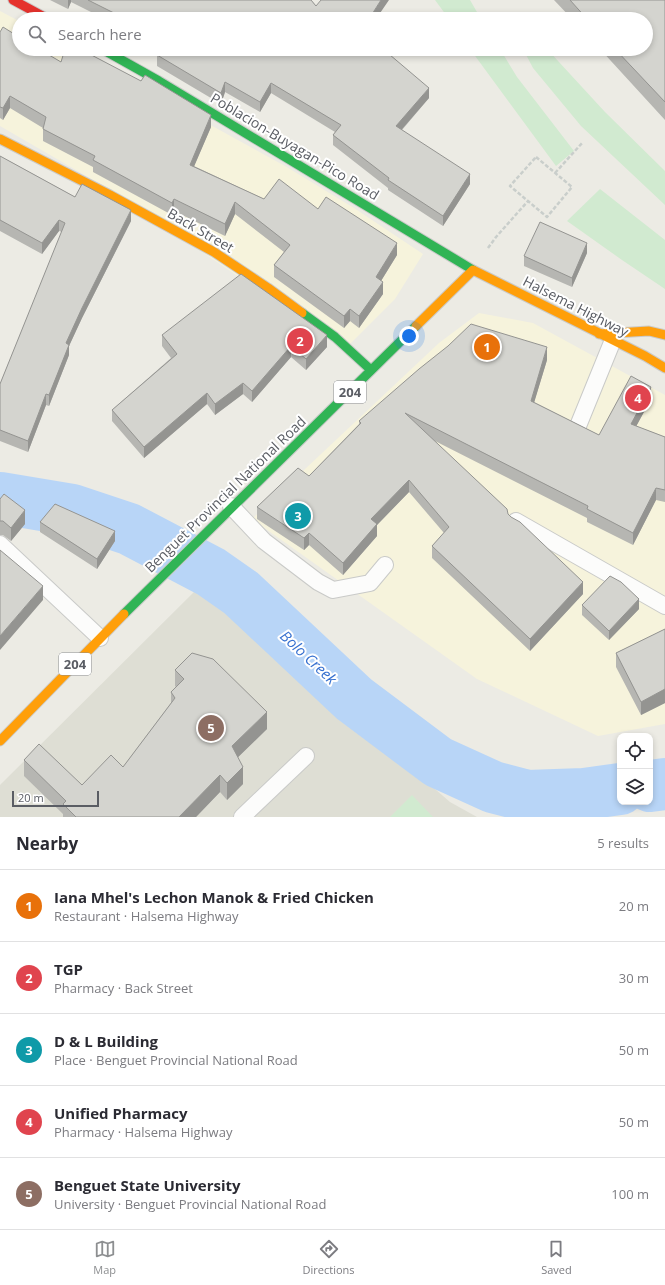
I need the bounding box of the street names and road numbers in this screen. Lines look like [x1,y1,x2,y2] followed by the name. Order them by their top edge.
[207,88,383,204] street label: Poblacion-Buyagan-Pico Road
[164,203,238,257] street label: Back Street
[520,271,633,341] street label: Halsema Highway
[334,381,366,403] road number: 204
[140,412,310,576] street label: Benguet Provincial National Road
[59,653,91,675] road number: 204

